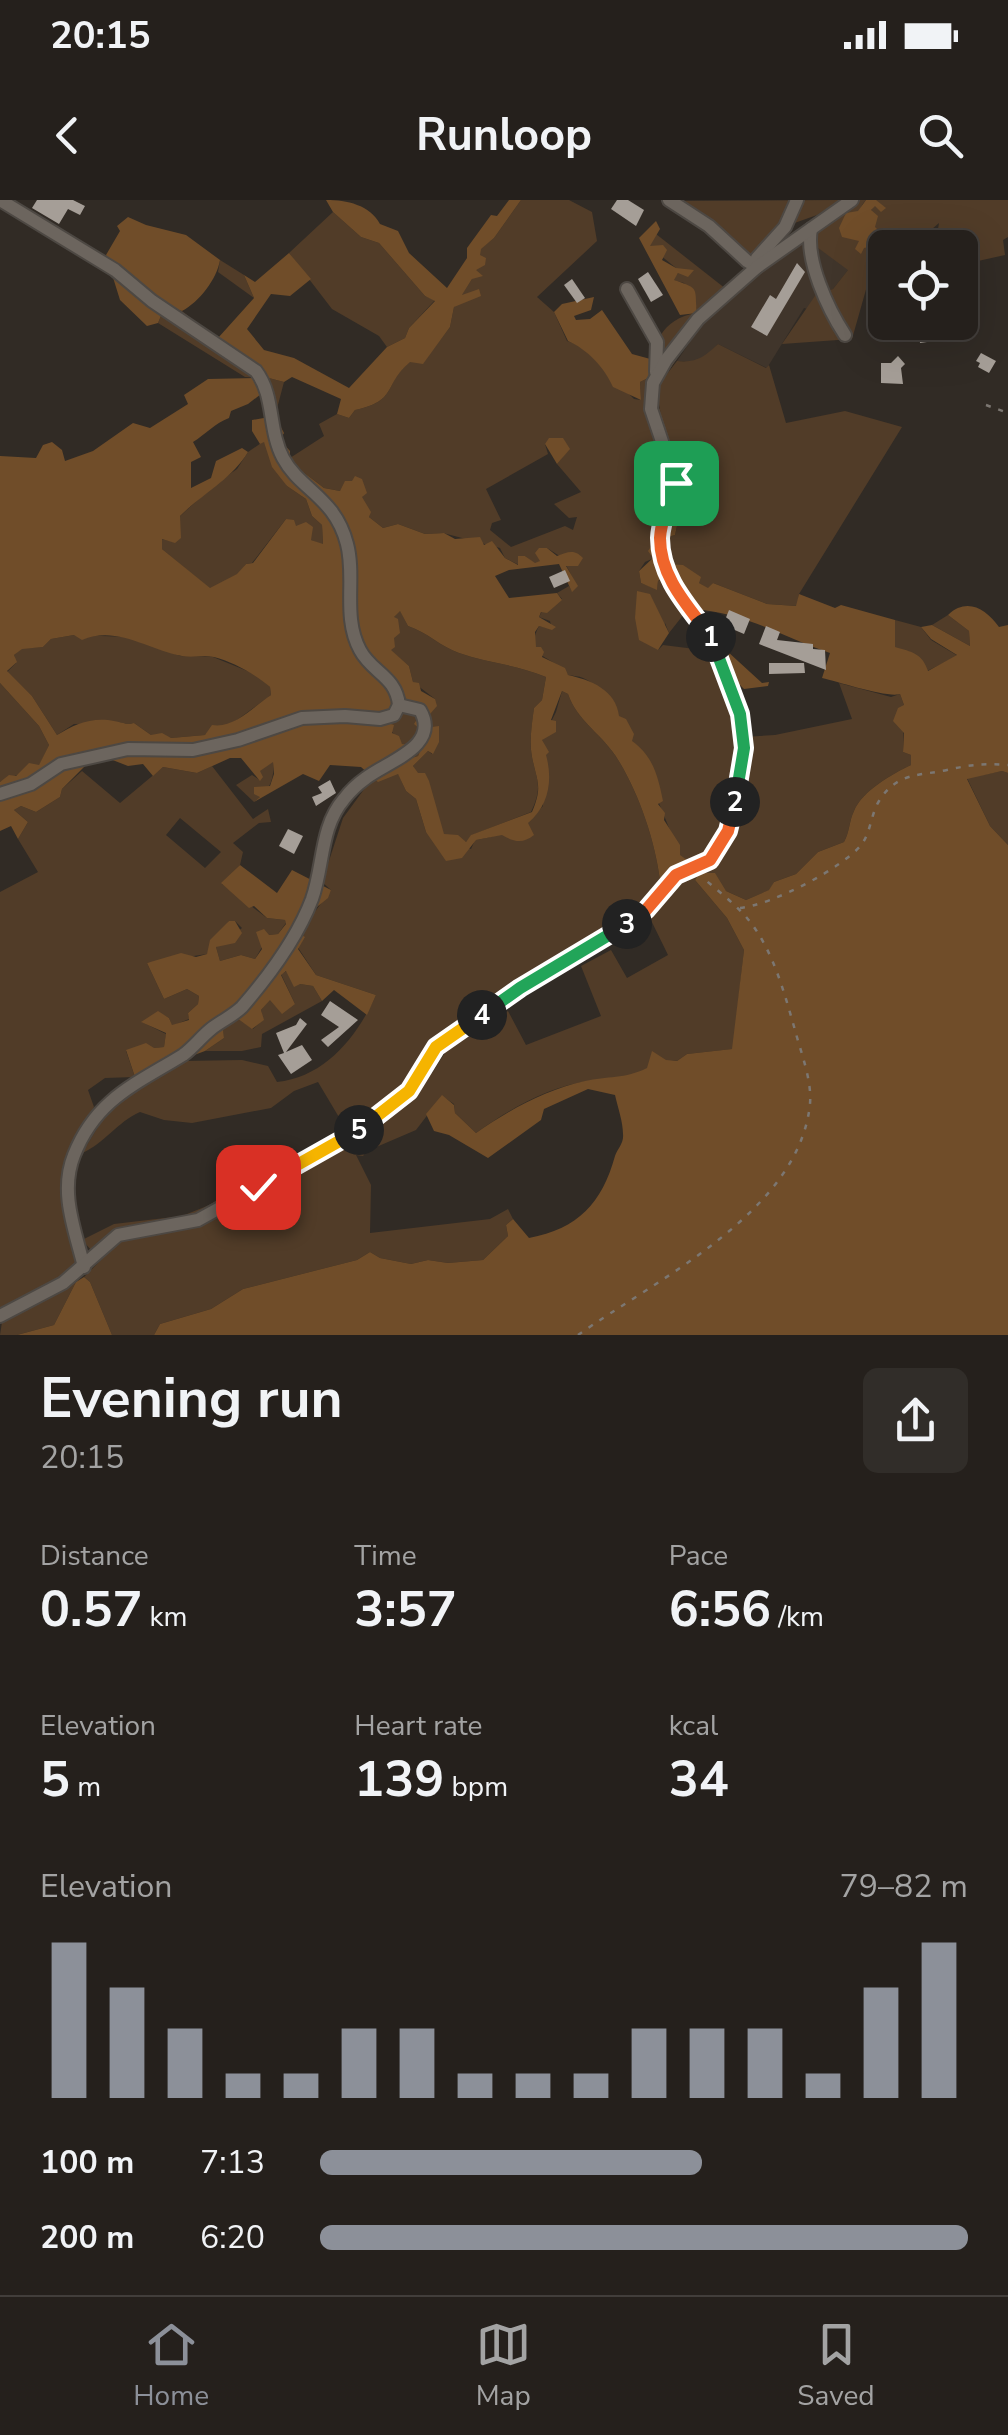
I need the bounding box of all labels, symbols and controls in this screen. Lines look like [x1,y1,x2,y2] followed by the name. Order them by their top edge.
[50,10,151,61] text: 20:15
[416,105,592,166] text: Runloop
[40,108,95,163] icon: back
[913,108,968,163] icon: search
[868,230,978,340] map controls
[868,230,978,340] button: locate
[634,441,719,526] pin
[649,456,704,511] icon: arrive
[686,612,736,662] pin: 1
[703,618,719,656] text: 1
[710,777,760,827] pin: 2
[727,783,743,821] text: 2
[602,899,652,949] pin: 3
[619,905,635,943] text: 3
[457,990,507,1040] pin: 4
[474,996,490,1034] text: 4
[334,1105,384,1155] pin: 5
[351,1111,367,1149] text: 5
[216,1145,301,1230] pin
[231,1160,286,1215] icon: check
[40,1361,343,1436] text: Evening run
[863,1368,968,1473] button: share
[40,1436,124,1479] text: 20:15
[40,1537,149,1575] text: Distance
[354,1537,417,1575] text: Time
[669,1537,728,1575] text: Pace
[40,1575,142,1644] text: 0.57
[354,1575,457,1644] text: 3:57
[669,1575,771,1644] text: 6:56
[142,1598,188,1636] text: km
[771,1598,824,1636] text: /km
[40,1707,156,1745] text: Elevation
[354,1707,482,1745] text: Heart rate
[669,1707,718,1745] text: kcal
[40,1745,70,1814] text: 5
[354,1745,444,1814] text: 139
[669,1745,729,1814] text: 34
[70,1768,101,1806] text: m
[444,1768,508,1806] text: bpm
[40,1865,173,1908] text: Elevation
[840,1865,968,1908] text: 79–82 m
[40,2141,134,2184] text: 100 m
[200,2141,265,2184] text: 7:13
[40,2216,134,2259] text: 200 m
[200,2216,265,2259] text: 6:20
[133,2317,209,2415] tab: Home
[476,2317,531,2415] tab: Map
[797,2317,875,2415] tab: Saved

